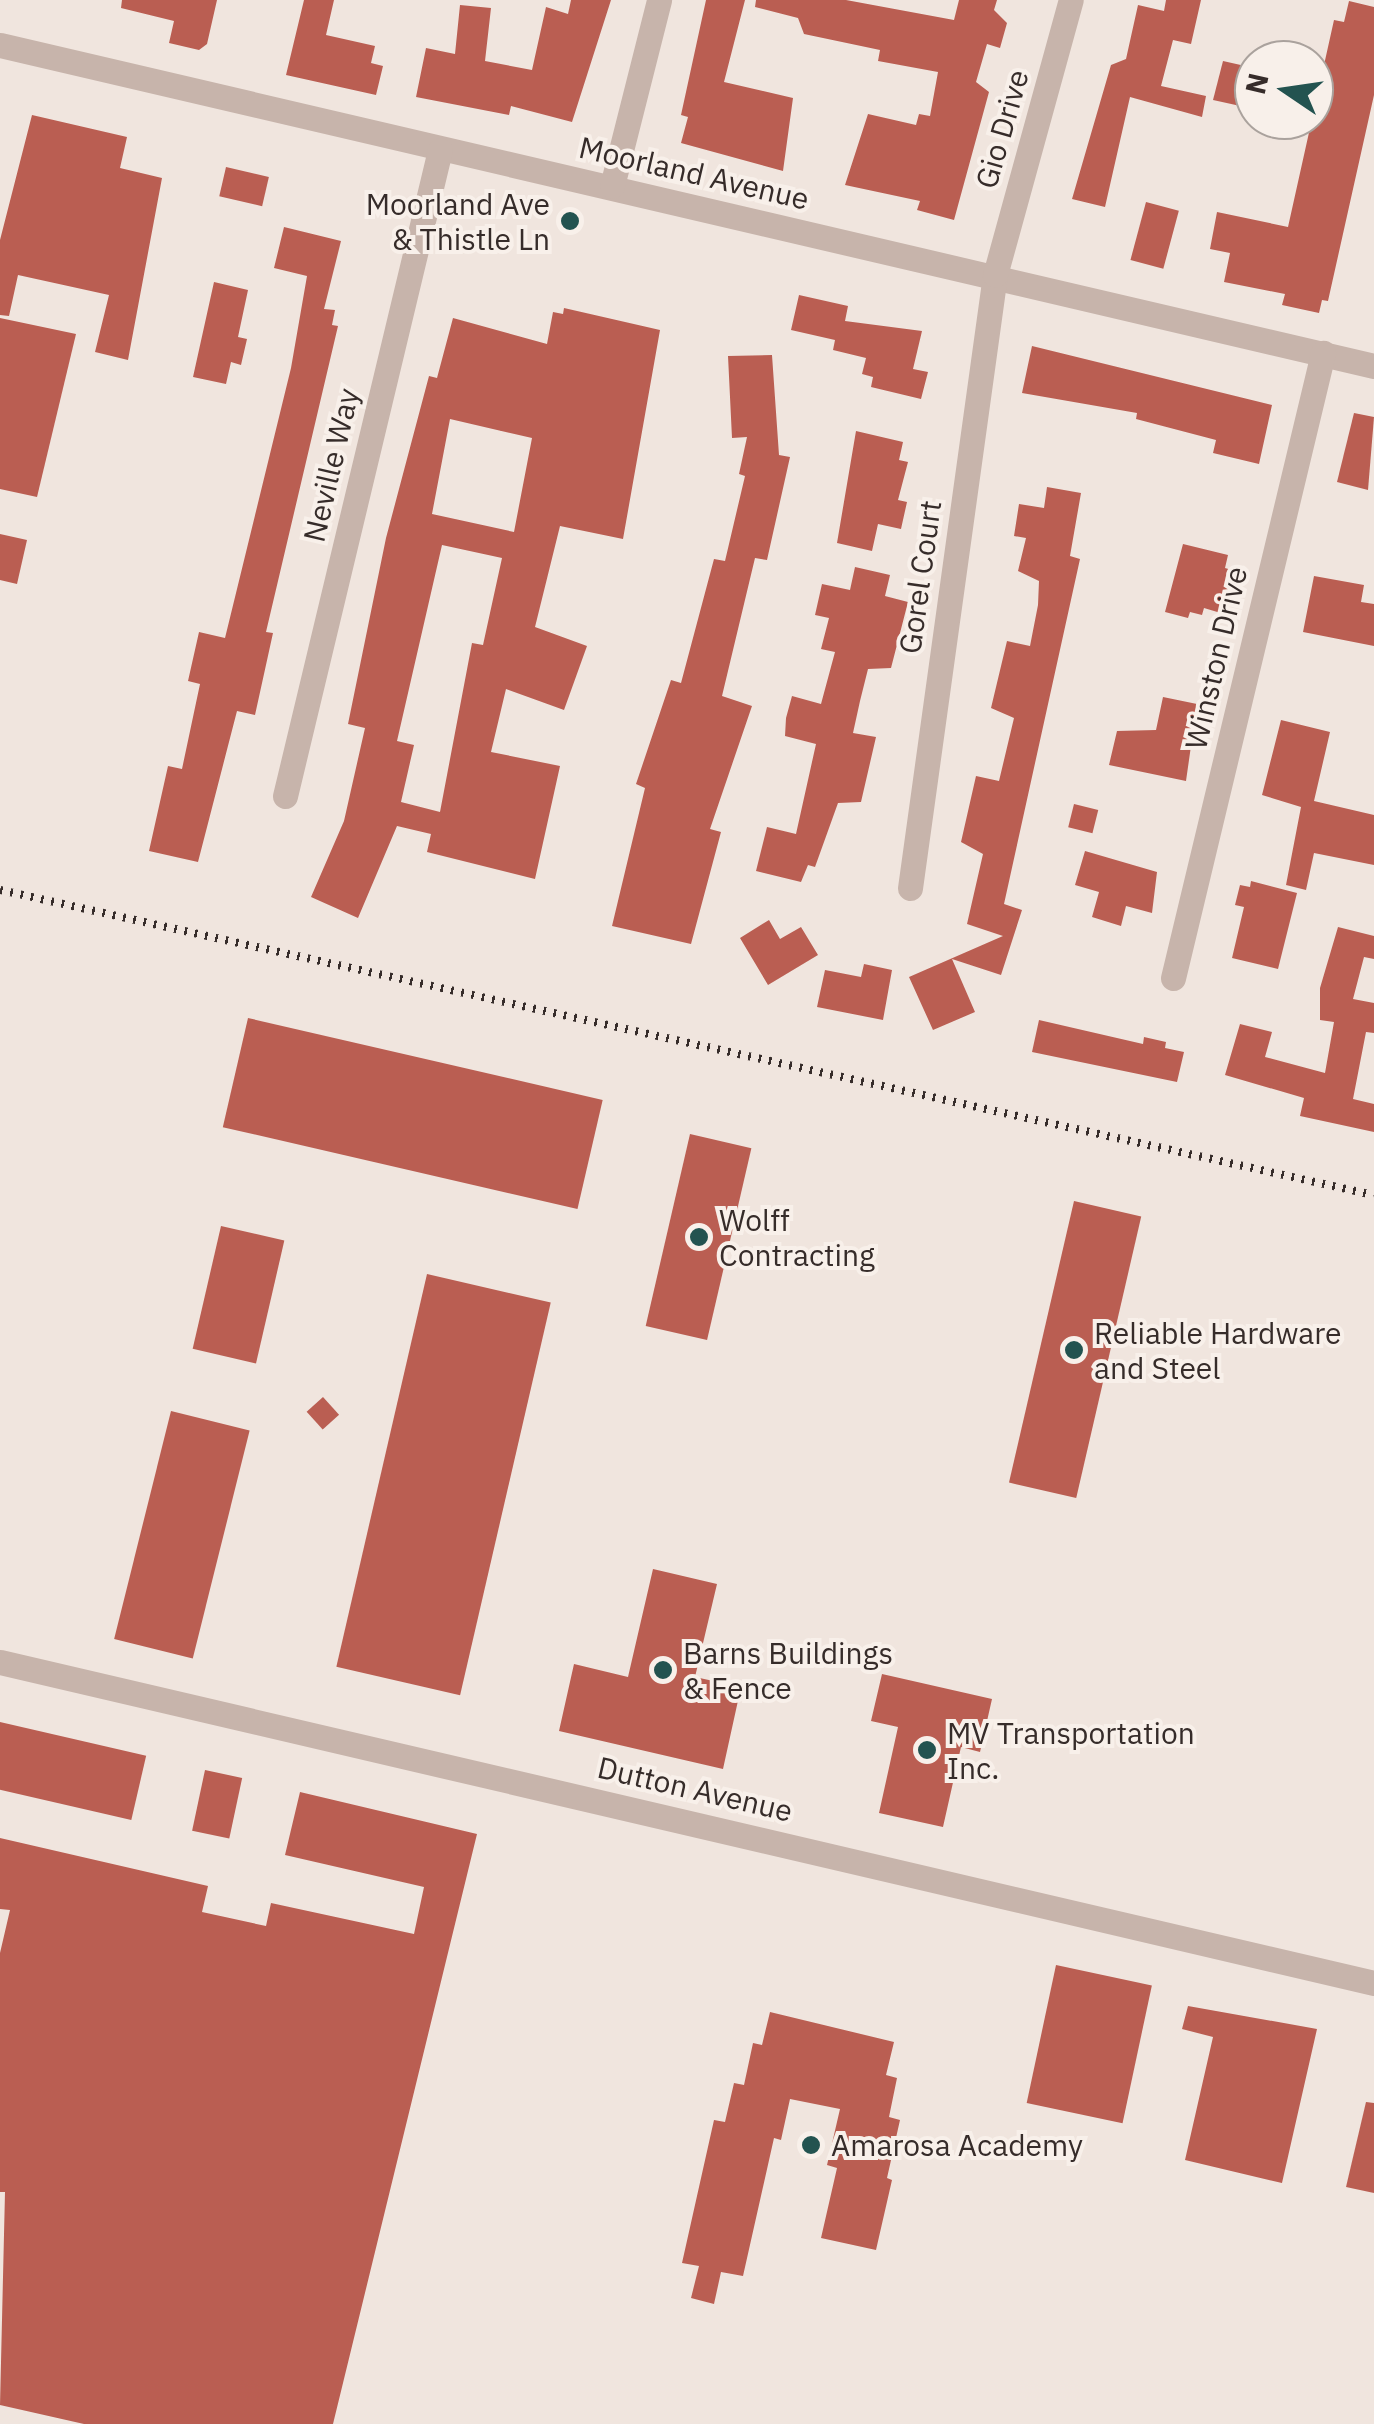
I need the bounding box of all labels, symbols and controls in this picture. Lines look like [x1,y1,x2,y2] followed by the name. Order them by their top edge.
[1234,40,1334,140] north arrow
[968,65,1036,193] street label: Gio Drive
[1236,70,1277,98] text: N
[576,129,812,217] street label: Moorland Avenue
[366,186,550,256] place label: Moorland Ave & Thistle Ln
[559,210,581,232] marker: Moorland Ave & Thistle Ln
[296,385,366,545] street label: Neville Way
[891,498,949,656] street label: Gorel Court
[1177,563,1255,753] street label: Winston Drive
[719,1202,875,1272] place label: Wolff Contracting
[688,1226,710,1248] marker: Wolff Contracting
[1094,1315,1342,1386] place label: Reliable Hardware and Steel
[1063,1339,1085,1361] marker: Reliable Hardware and Steel
[683,1635,893,1706] place label: Barns Buildings & Fence
[652,1659,674,1681] marker: Barns Buildings & Fence
[947,1715,1195,1786] place label: MV Transportation Inc.
[916,1739,938,1761] marker: MV Transportation Inc.
[594,1749,796,1829] street label: Dutton Avenue
[831,2127,1083,2163] place label: Amarosa Academy
[800,2134,822,2156] marker: Amarosa Academy

